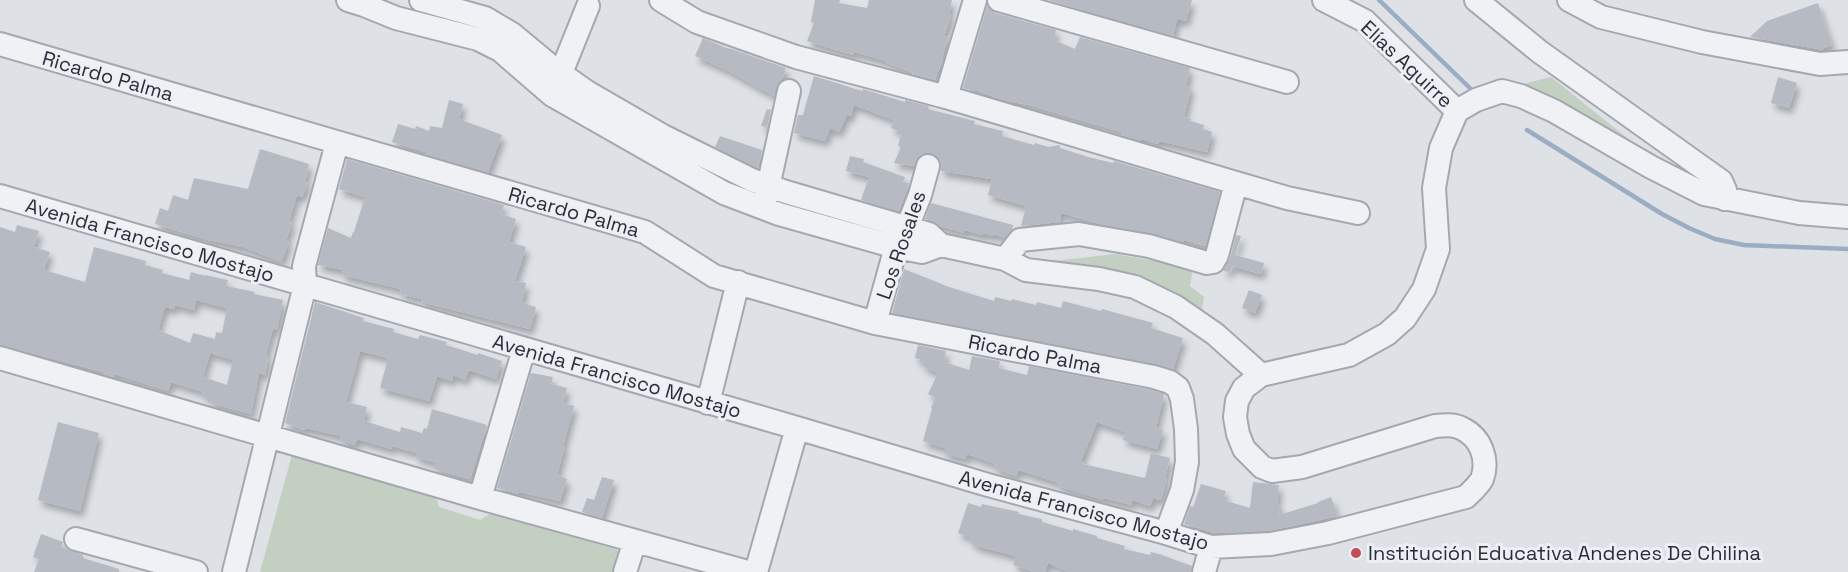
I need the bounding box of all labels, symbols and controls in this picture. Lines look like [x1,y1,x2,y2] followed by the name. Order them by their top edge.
[1355,15,1459,113] street label: Elías Aguirre
[39,45,177,107] street label: Ricardo Palma
[505,181,643,243] street label: Ricardo Palma
[870,187,932,303] street label: Los Rosales
[23,192,277,288] street label: Avenida Francisco Mostajo
[490,328,744,424] street label: Avenida Francisco Mostajo
[966,328,1104,380] street label: Ricardo Palma
[956,464,1212,556] street label: Avenida Francisco Mostajo
[1368,540,1761,566] place label: Institución Educativa Andenes De Chilina
[1349,546,1363,560] marker: Institución Educativa Andenes De Chilina

